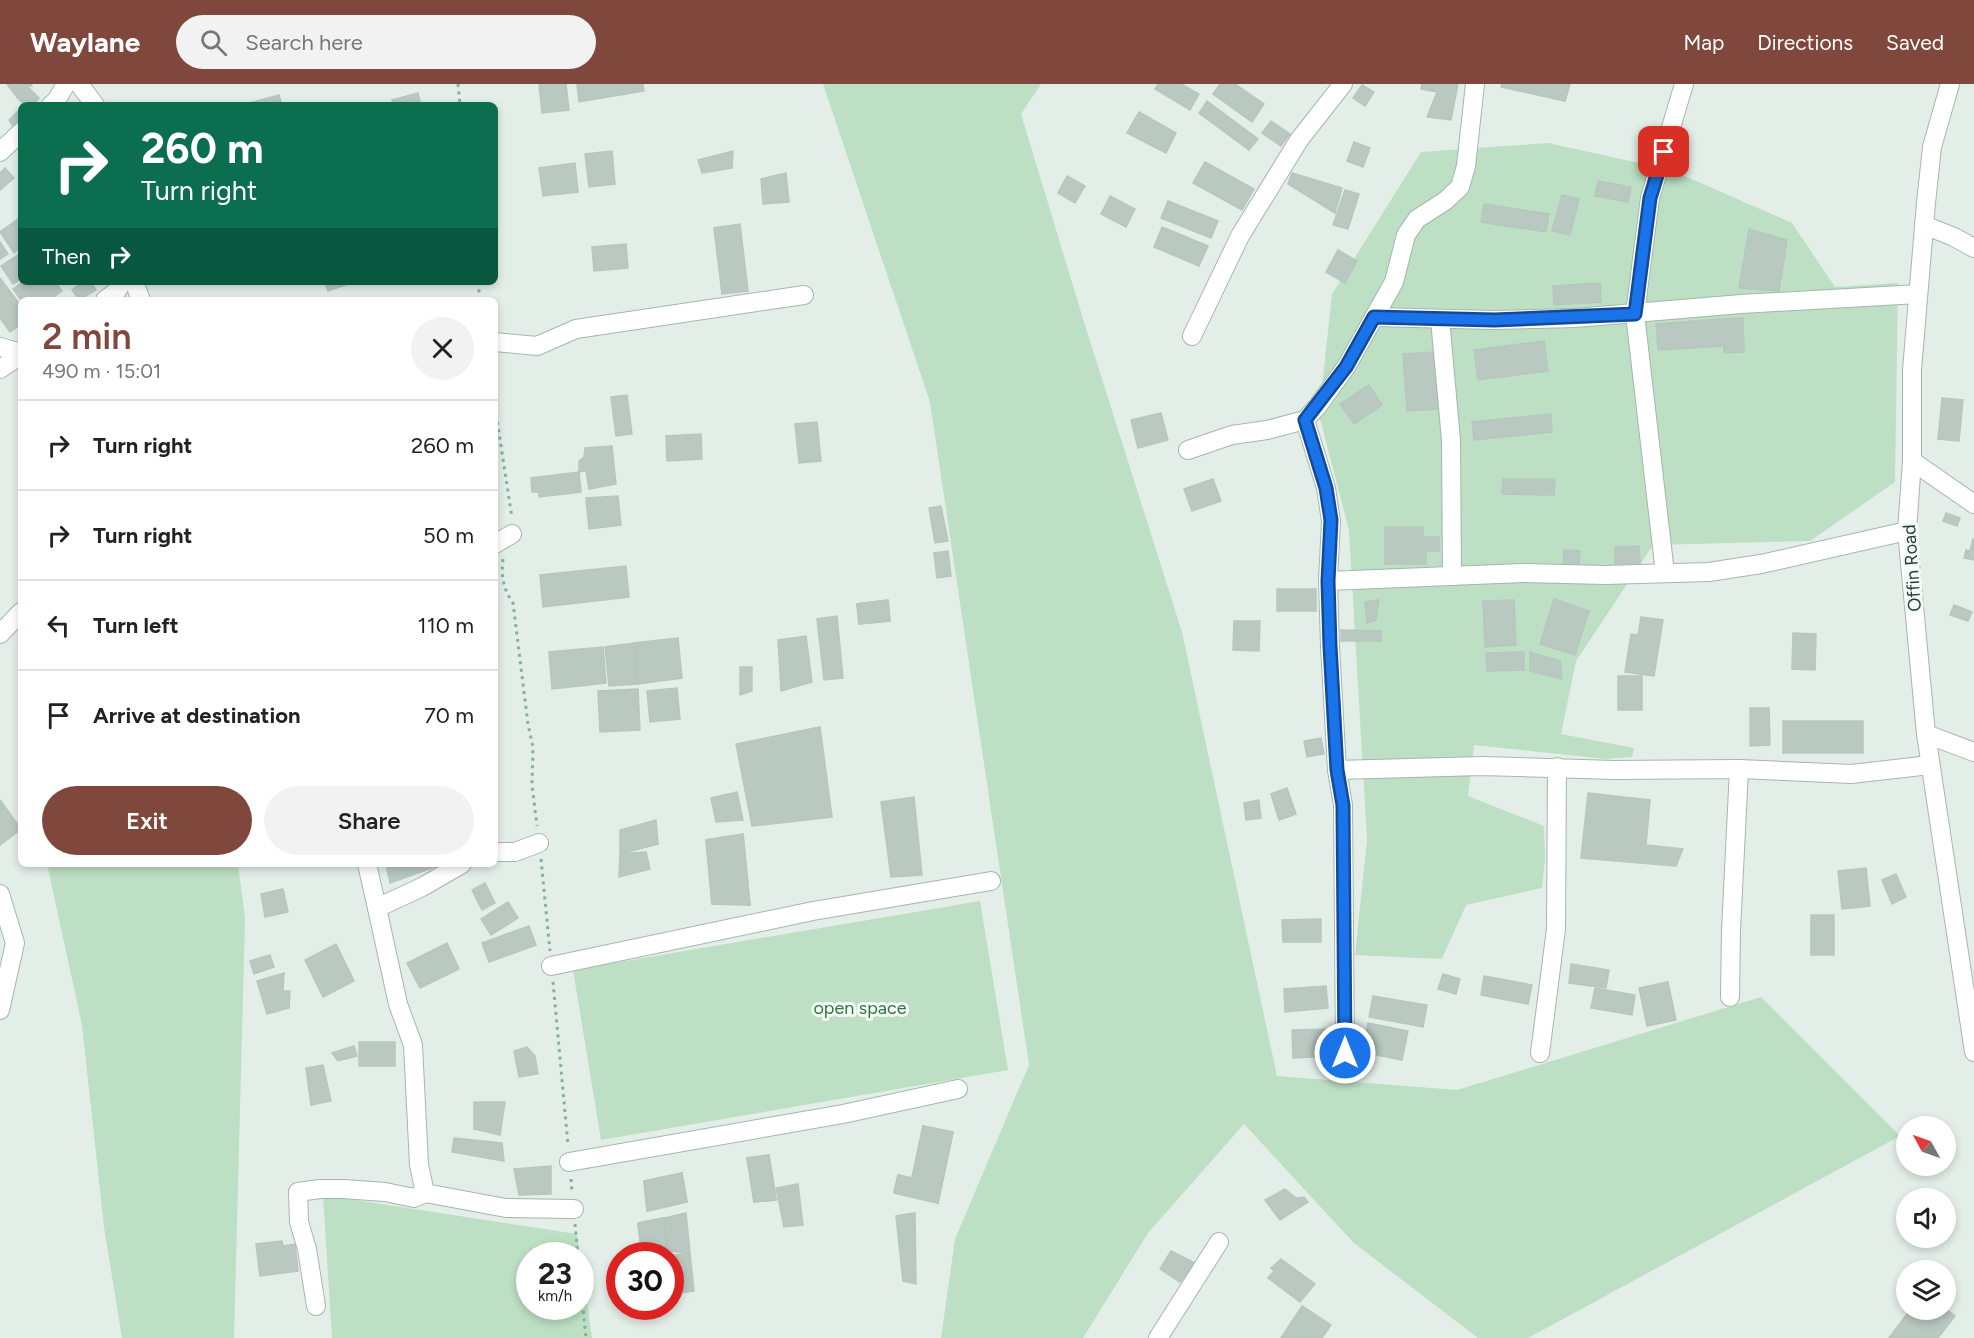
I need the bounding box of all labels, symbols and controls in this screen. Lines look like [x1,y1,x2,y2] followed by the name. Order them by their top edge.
[176,15,596,69] search box
[30,25,140,59] text: Waylane
[197,26,230,59] icon: search
[245,29,363,56] text: Search here
[1683,30,1724,55] text: Map
[1757,30,1853,55] text: Directions
[1886,30,1944,55] text: Saved
[141,123,264,174] text: 260 m
[42,126,120,204] icon: right
[1638,126,1689,177] pin
[1647,135,1680,168] icon: arrive
[141,174,257,207] text: Turn right
[103,240,136,273] icon: right
[42,243,91,270] text: Then
[42,315,132,358] text: 2 min
[411,317,474,380] button: close
[42,359,161,383] text: 490 m · 15:01
[42,429,75,462] icon: right
[93,432,192,459] text: Turn right
[411,432,474,459] text: 260 m
[42,519,75,552] icon: right
[93,522,192,549] text: Turn right
[423,522,474,549] text: 50 m
[1898,524,1926,612] street label: Offin Road
[42,609,75,642] icon: left
[93,612,179,639] text: Turn left
[418,612,474,639] text: 110 m
[42,699,75,732] icon: arrive
[93,702,301,729] text: Arrive at destination
[424,702,474,729] text: 70 m
[42,786,252,855] button: Exit
[264,786,474,855] button: Share
[813,997,907,1019] park label: open space
[1313,1021,1377,1085] position arrow
[1896,1116,1956,1176] north arrow
[1896,1116,1956,1320] map controls
[1896,1188,1956,1248] button: sound
[606,1242,684,1320] speed limit sign: 30
[538,1255,572,1292] text: 23
[1896,1260,1956,1320] button: layers
[538,1287,572,1305] text: km/h

